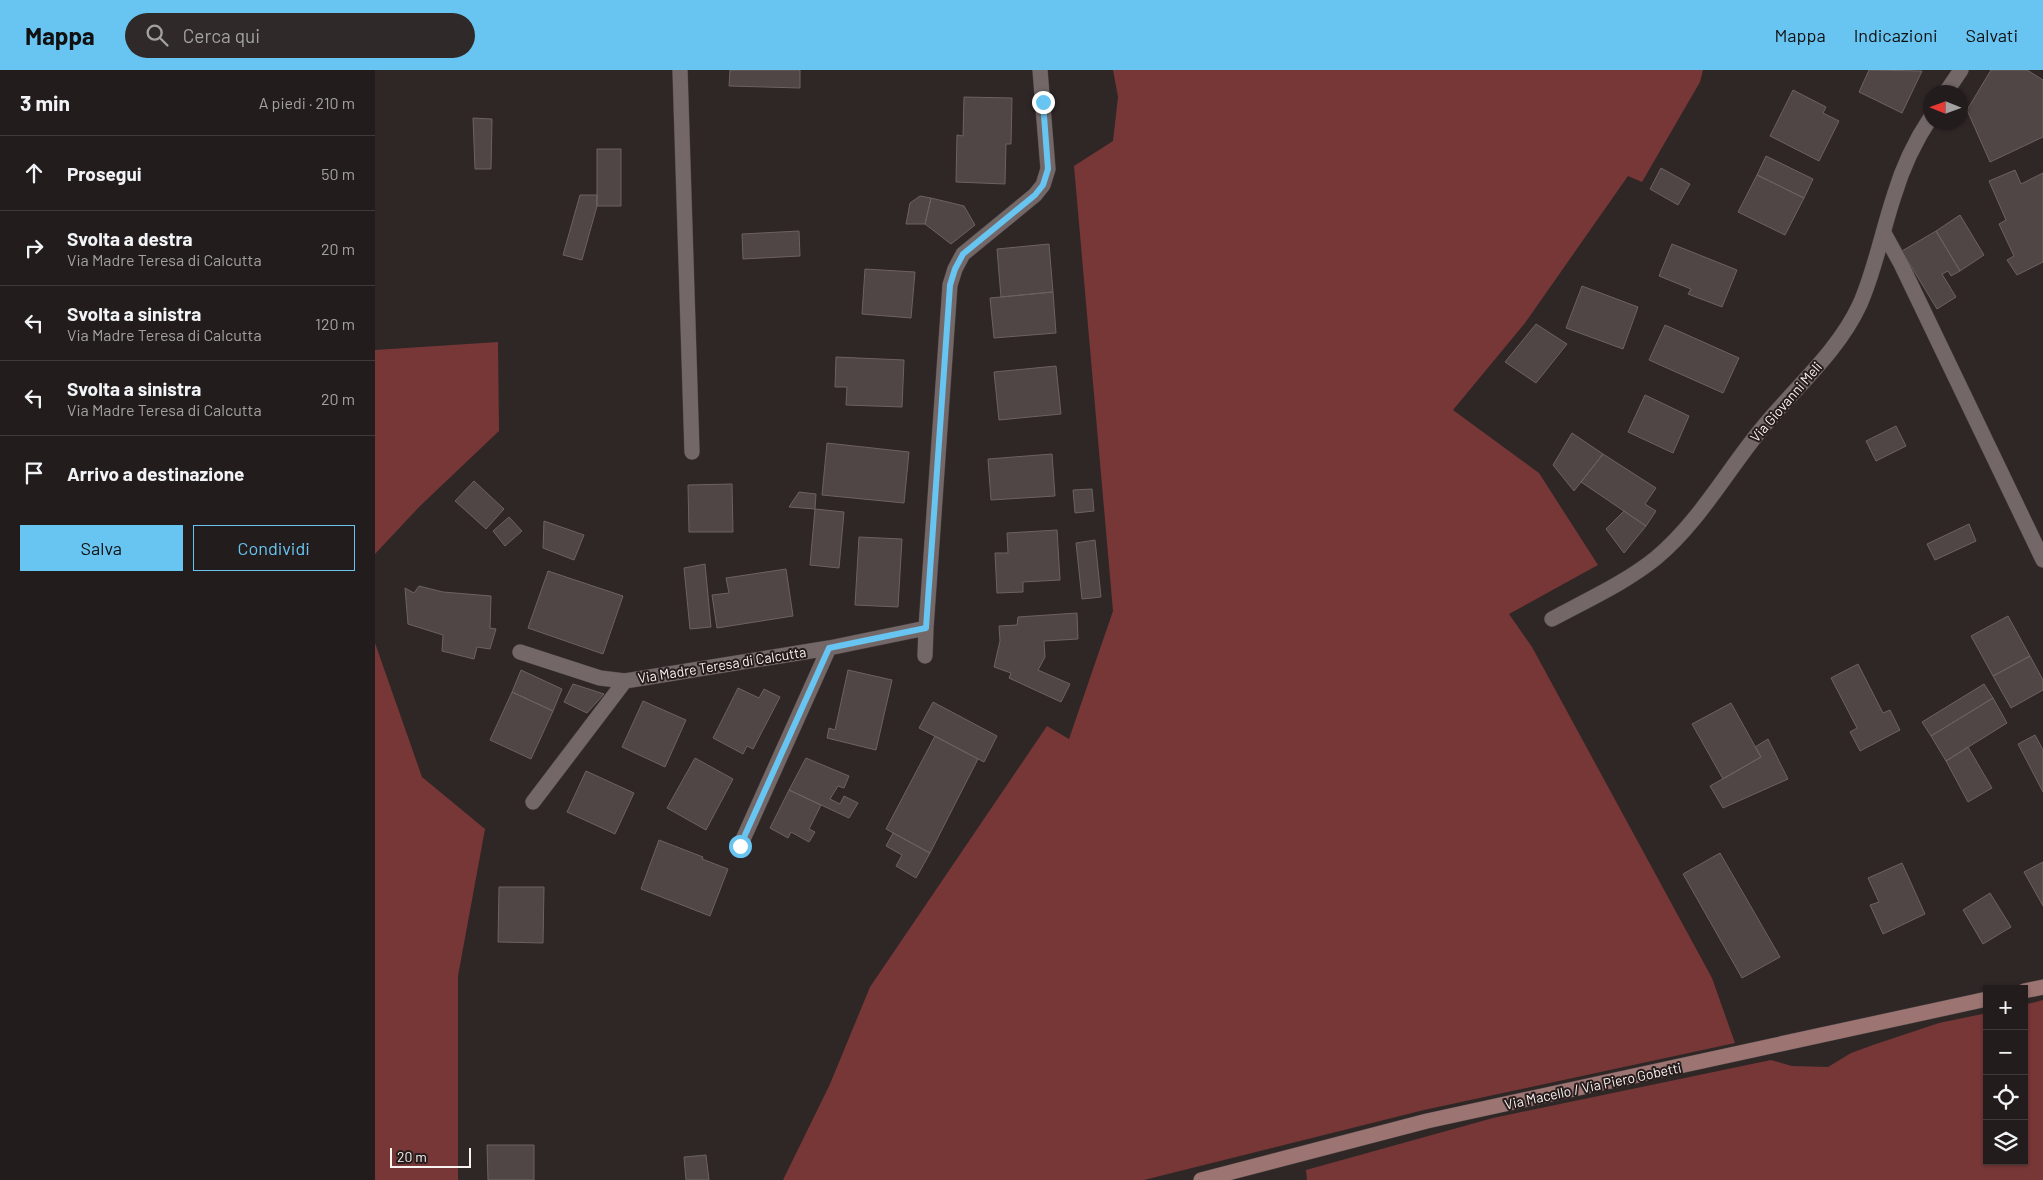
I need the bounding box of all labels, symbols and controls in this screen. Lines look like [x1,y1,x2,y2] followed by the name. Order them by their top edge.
[125,13,475,58] search box
[25,21,95,50] text: Mappa
[143,21,171,49] icon: search
[183,24,260,47] text: Cerca qui
[1775,24,1826,46] text: Mappa
[1854,24,1938,46] text: Indicazioni
[1966,24,2018,46] text: Salvati
[1923,85,1968,130] north arrow
[20,90,70,115] text: 3 min
[1032,91,1055,114] route end
[259,93,355,112] text: A piedi · 210 m
[20,159,48,187] icon: ahead
[67,162,142,185] text: Prosegui
[321,164,355,183] text: 50 m
[67,227,193,250] text: Svolta a destra
[20,234,48,262] icon: right
[321,239,355,258] text: 20 m
[67,250,262,269] text: Via Madre Teresa di Calcutta
[67,302,201,325] text: Svolta a sinistra
[20,309,48,337] icon: left
[315,314,355,333] text: 120 m
[67,325,262,344] text: Via Madre Teresa di Calcutta
[1746,358,1825,445] street label: Via Giovanni Meli
[67,377,201,400] text: Svolta a sinistra
[20,384,48,412] icon: left
[321,389,355,408] text: 20 m
[67,400,262,419] text: Via Madre Teresa di Calcutta
[20,459,48,487] icon: arrive
[67,462,245,485] text: Arrivo a destinazione
[20,525,183,571] button: Salva
[193,525,355,571] button: Condividi
[636,643,807,686] street label: Via Madre Teresa di Calcutta
[729,835,752,858] route start
[1983,985,2028,1165] map controls
[1983,985,2028,1030] button: +
[1983,1030,2028,1075] button: −
[1503,1058,1683,1113] street label: Via Macello / Via Piero Gobetti
[1983,1075,2028,1120] button: locate
[1983,1120,2028,1165] button: layers
[390,1145,471,1168] scale bar
[397,1148,427,1165] text: 20 m

